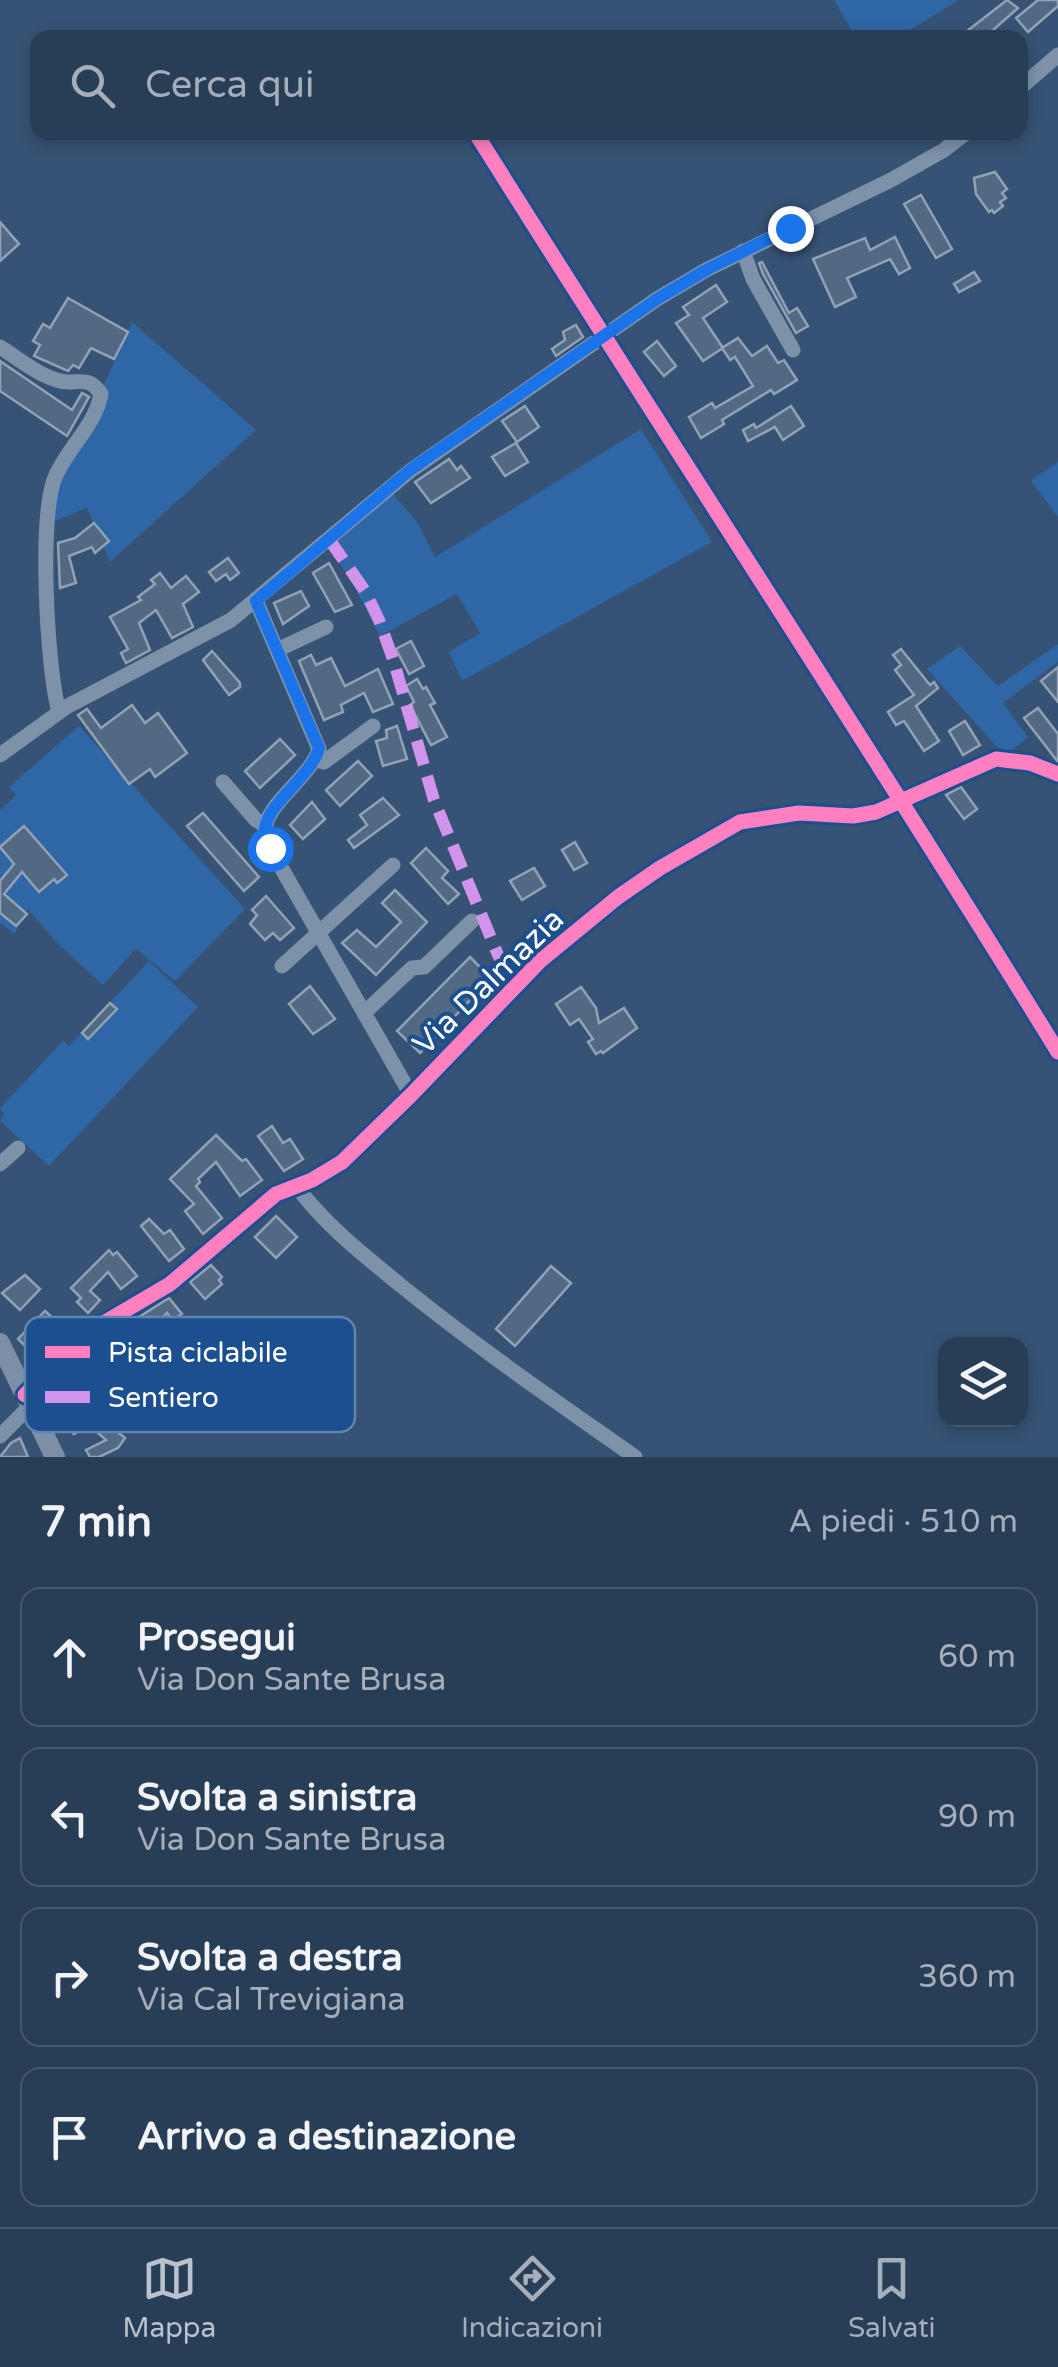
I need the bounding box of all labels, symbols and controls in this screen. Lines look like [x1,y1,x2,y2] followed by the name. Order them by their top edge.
[30,30,1028,140] search box
[65,58,120,113] icon: search
[145,62,314,108] text: Cerca qui
[768,206,814,252] route end
[248,826,294,872] route start
[405,900,572,1063] street label: Via Dalmazia
[25,1317,355,1432] legend
[108,1336,288,1370] text: Pista ciclabile
[938,1337,1028,1427] map controls
[938,1337,1028,1427] button: layers
[108,1381,219,1415] text: Sentiero
[40,1497,152,1548] text: 7 min
[788,1503,1018,1541] text: A piedi · 510 m
[137,1615,296,1661] text: Prosegui
[42,1630,97,1685] icon: ahead
[938,1638,1016,1676] text: 60 m
[137,1661,446,1699] text: Via Don Sante Brusa
[137,1775,417,1821] text: Svolta a sinistra
[42,1790,97,1845] icon: left
[938,1798,1016,1836] text: 90 m
[137,1821,446,1859] text: Via Don Sante Brusa
[137,1935,403,1981] text: Svolta a destra
[42,1950,97,2005] icon: right
[918,1958,1016,1996] text: 360 m
[137,1981,406,2019] text: Via Cal Trevigiana
[42,2110,97,2165] icon: arrive
[137,2114,516,2160] text: Arrivo a destinazione
[122,2251,216,2345] tab: Mappa
[461,2251,603,2345] tab: Indicazioni
[848,2251,936,2345] tab: Salvati

